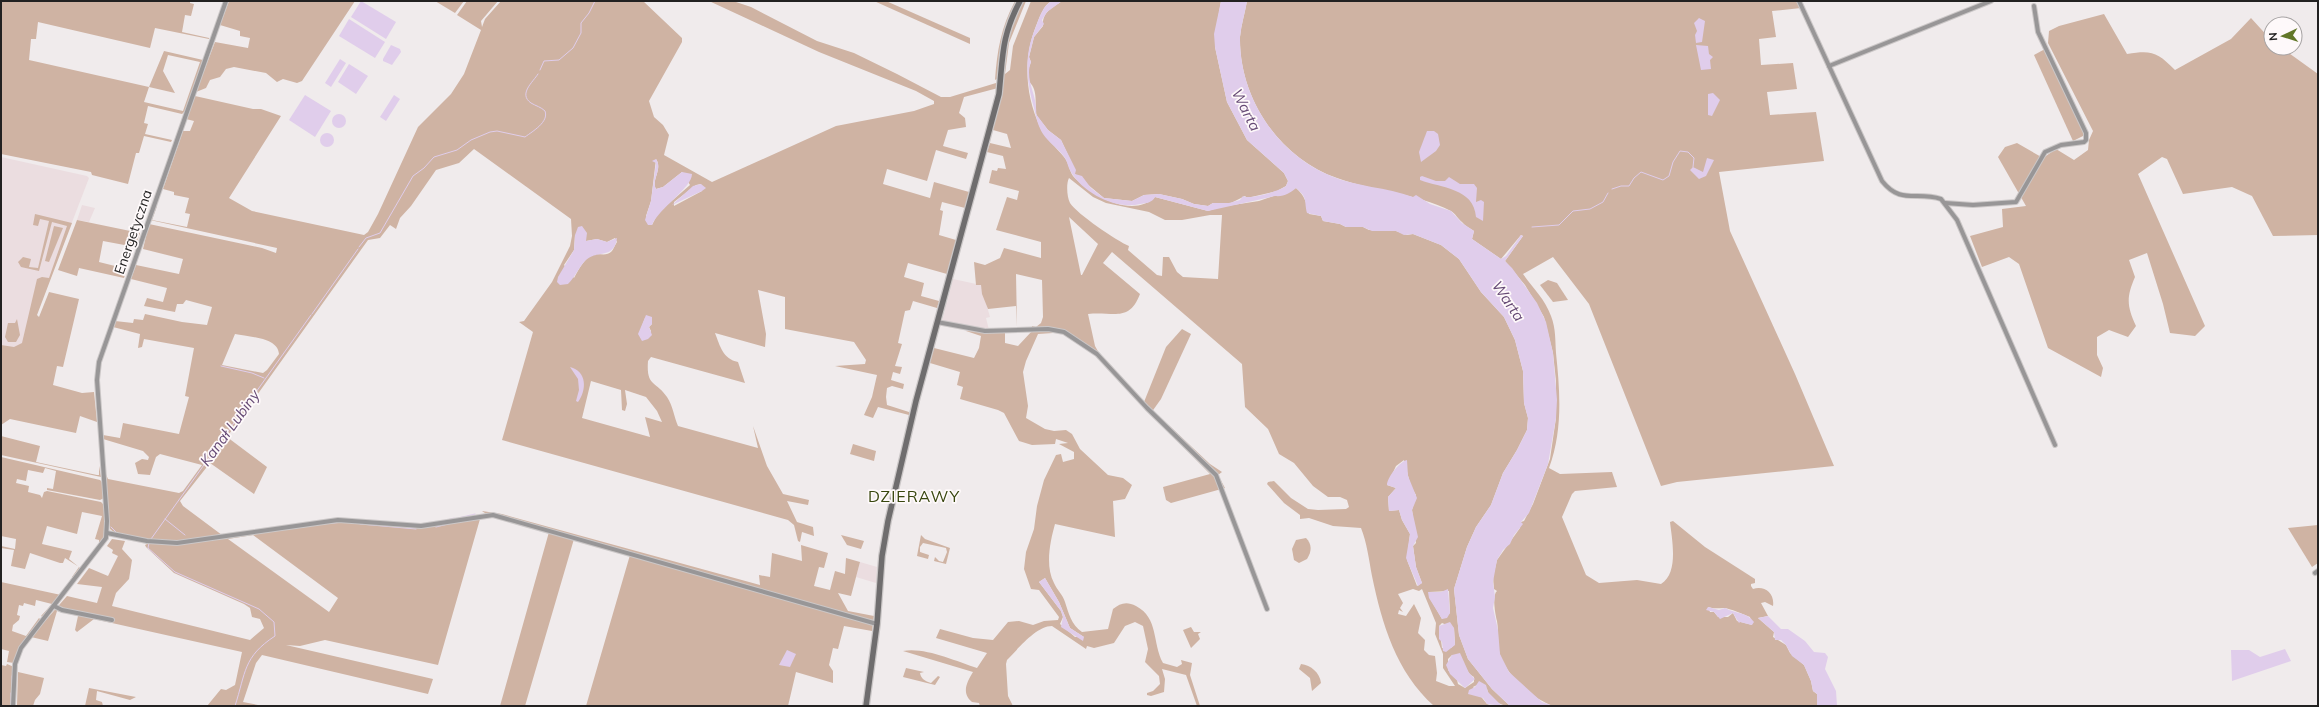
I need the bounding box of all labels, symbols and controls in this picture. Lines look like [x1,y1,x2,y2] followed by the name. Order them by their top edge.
[2263,16,2303,56] north arrow
[2266,32,2280,41] text: N
[1228,85,1265,134] water label: Warta
[110,187,156,277] street label: Energetyczna
[1488,277,1529,325] water label: Warta
[196,385,264,470] water label: Kanał Lubiny
[868,486,960,506] district label: DZIERAWY

